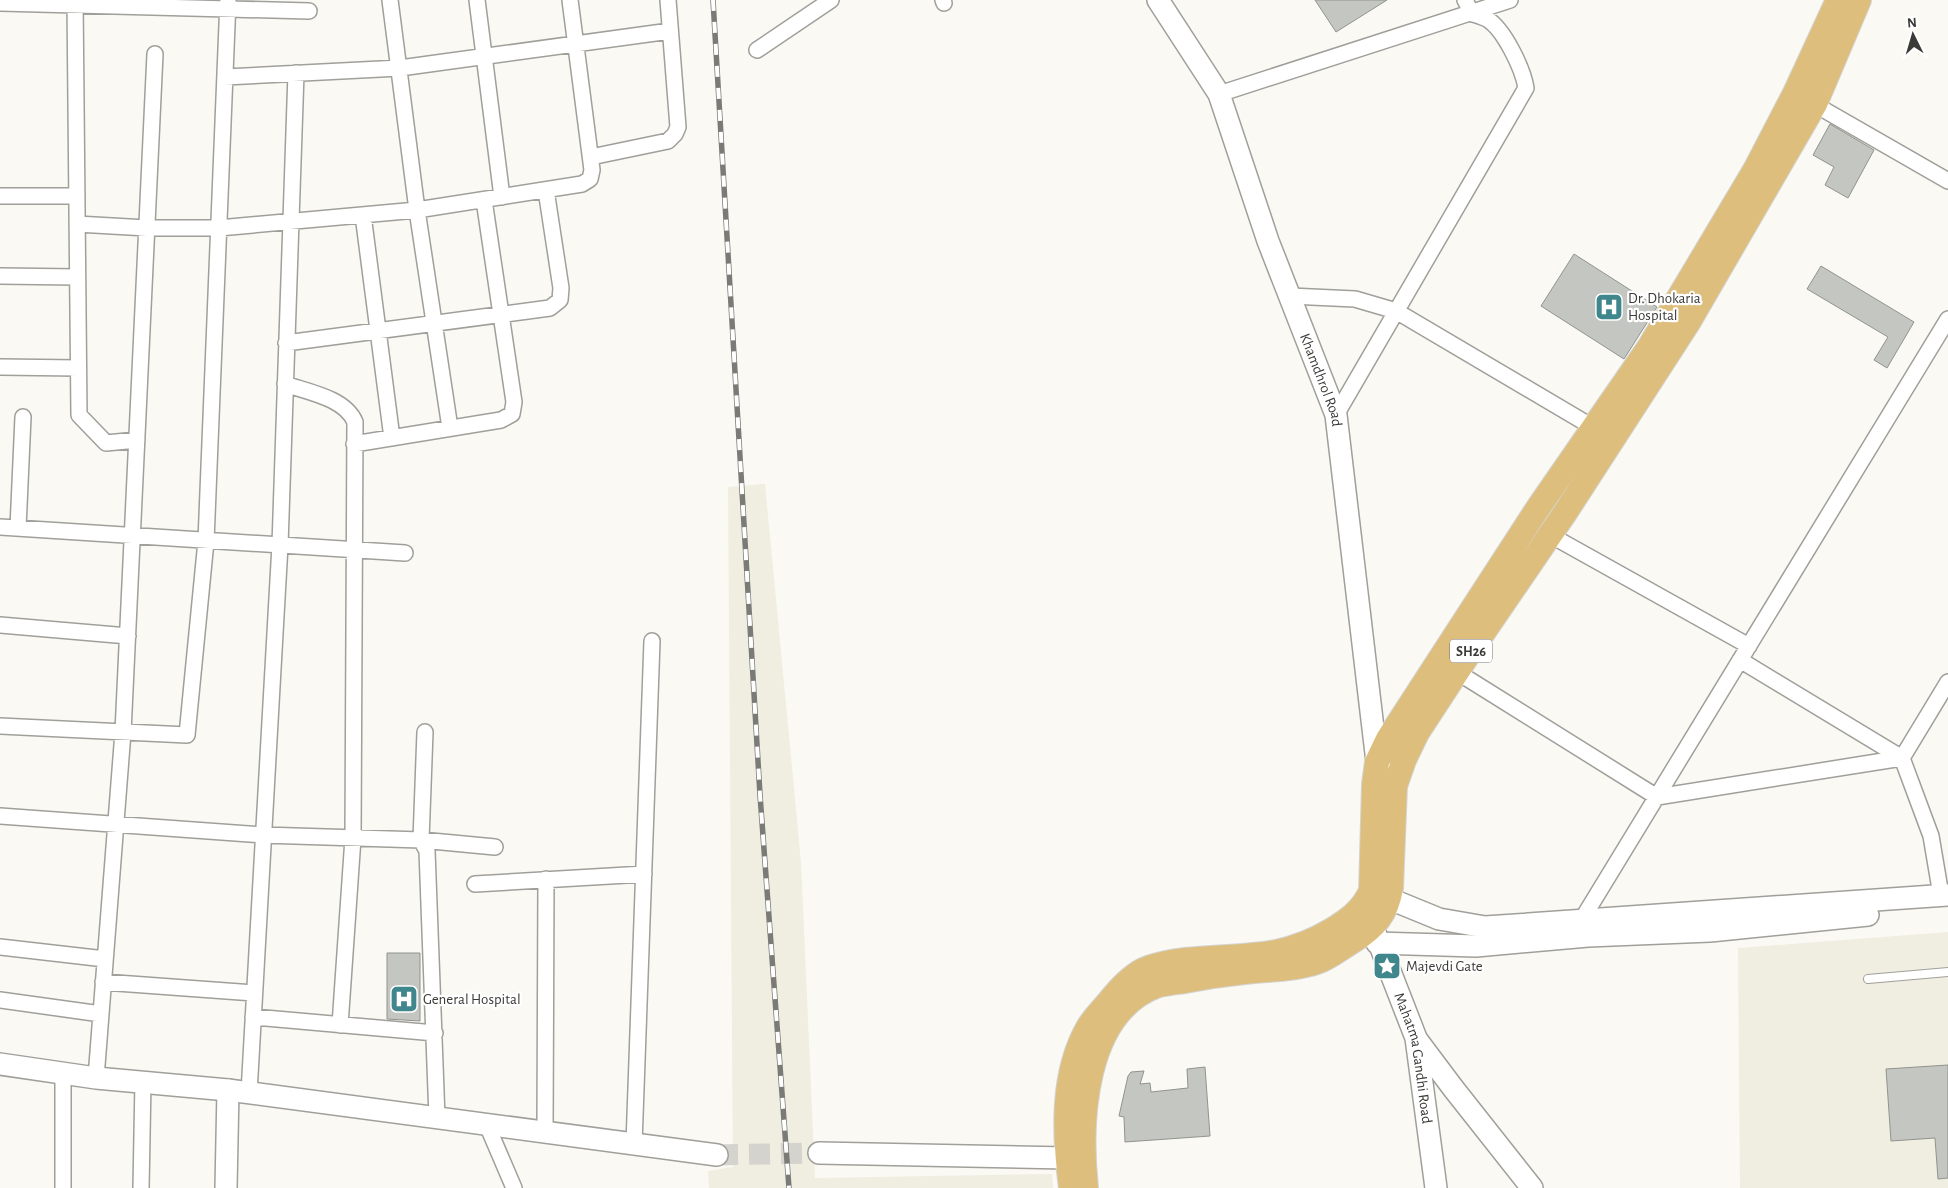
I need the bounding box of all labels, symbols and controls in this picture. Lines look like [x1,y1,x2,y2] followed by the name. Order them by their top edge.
[1888,10,1938,60] north arrow
[1906,16,1917,30] text: N
[1628,291,1701,323] place label: Dr. Dhokaria Hospital
[1594,292,1624,322] hospital icon: Dr. Dhokaria Hospital
[1297,331,1344,428] street label: Khamdhrol Road
[1450,640,1492,662] road number: SH26
[1372,951,1402,981] place icon: Majevdi Gate
[1406,959,1483,974] place label: Majevdi Gate
[389,984,419,1014] hospital icon: General Hospital
[1391,991,1434,1125] street label: Mahatma Gandhi Road
[423,992,521,1007] place label: General Hospital

